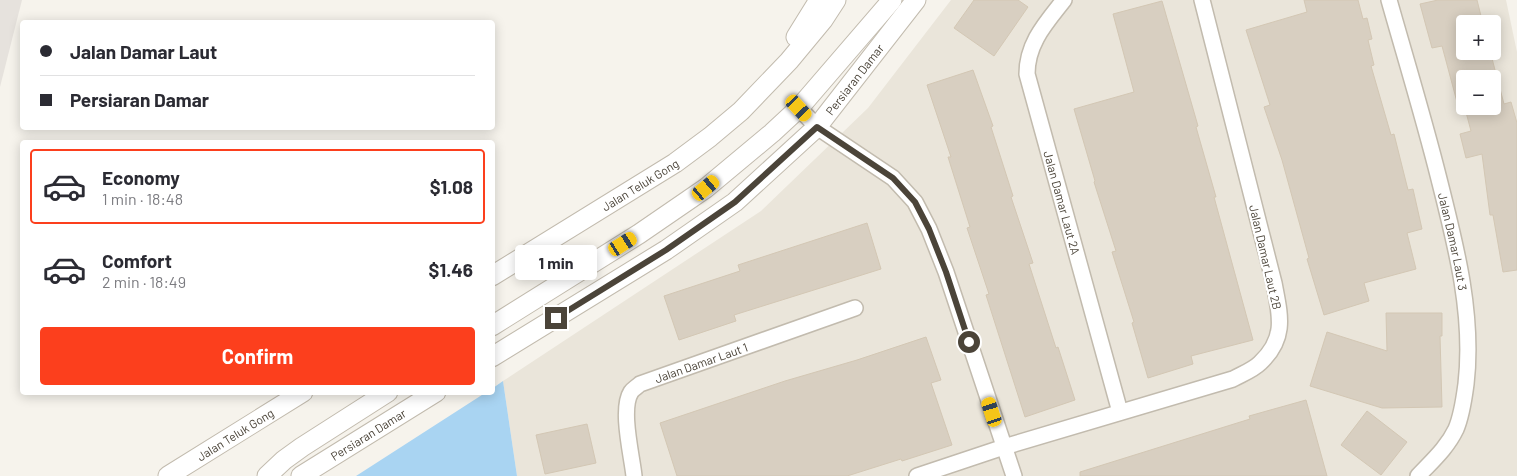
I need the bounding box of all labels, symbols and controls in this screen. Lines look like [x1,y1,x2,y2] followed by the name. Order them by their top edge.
[1456,15,1501,115] map controls
[1456,15,1501,60] button: +
[70,40,217,63] text: Jalan Damar Laut
[822,41,887,117] street label: Persiaran Damar
[1456,70,1501,115] button: −
[70,88,209,111] text: Persiaran Damar
[783,92,814,124] car
[1041,149,1083,256] street label: Jalan Damar Laut 2A
[599,156,681,214] street label: Jalan Teluk Gong
[42,164,87,209] icon: car
[102,166,180,189] text: Economy
[689,173,722,203] car
[430,175,473,198] text: $1.08
[102,189,183,208] text: 1 min · 18:48
[1436,191,1470,291] street label: Jalan Damar Laut 3
[1247,203,1285,311] street label: Jalan Damar Laut 2B
[606,230,639,258] car
[515,246,597,280] callout: 1 min
[42,247,87,292] icon: car
[102,249,172,272] text: Comfort
[538,253,574,272] text: 1 min
[429,258,473,281] text: $1.46
[102,272,186,291] text: 2 min · 18:49
[545,307,567,329] route end
[40,327,475,385] button: Confirm
[958,331,980,353] route start
[653,340,749,385] street label: Jalan Damar Laut 1
[980,395,1003,429] car
[194,405,276,463] street label: Jalan Teluk Gong
[328,405,409,463] street label: Persiaran Damar

